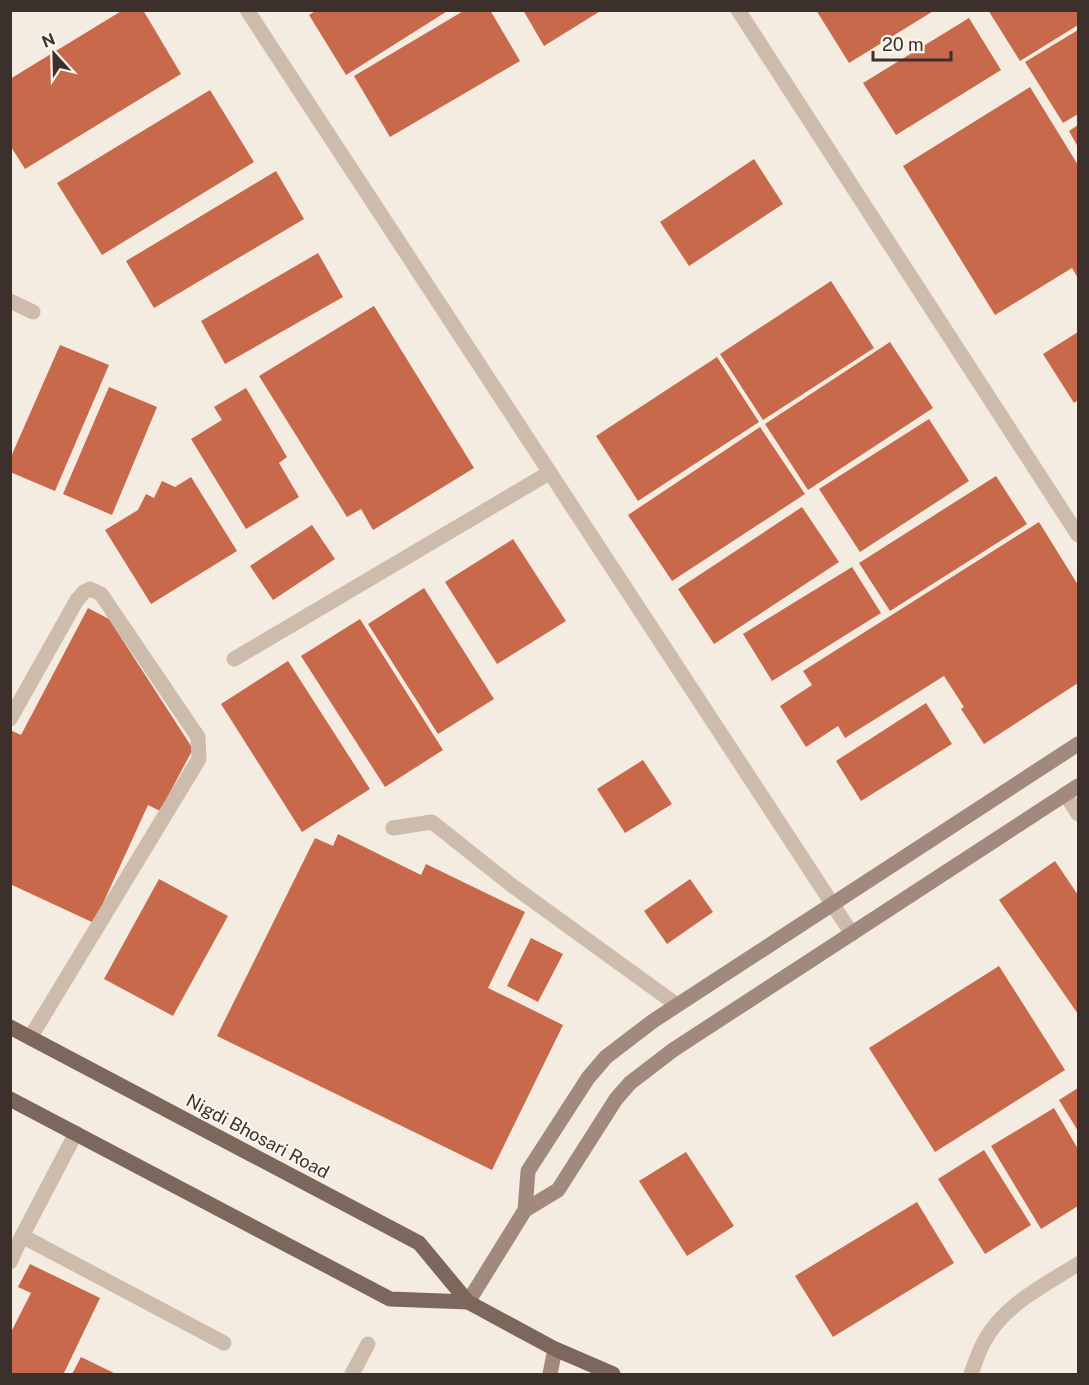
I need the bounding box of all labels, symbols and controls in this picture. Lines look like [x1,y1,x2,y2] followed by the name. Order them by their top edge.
[24,24,84,84] north arrow
[873,24,951,62] scale bar
[39,29,58,52] text: N
[882,34,924,55] text: 20 m
[183,1089,333,1183] street label: Nigdi Bhosari Road

